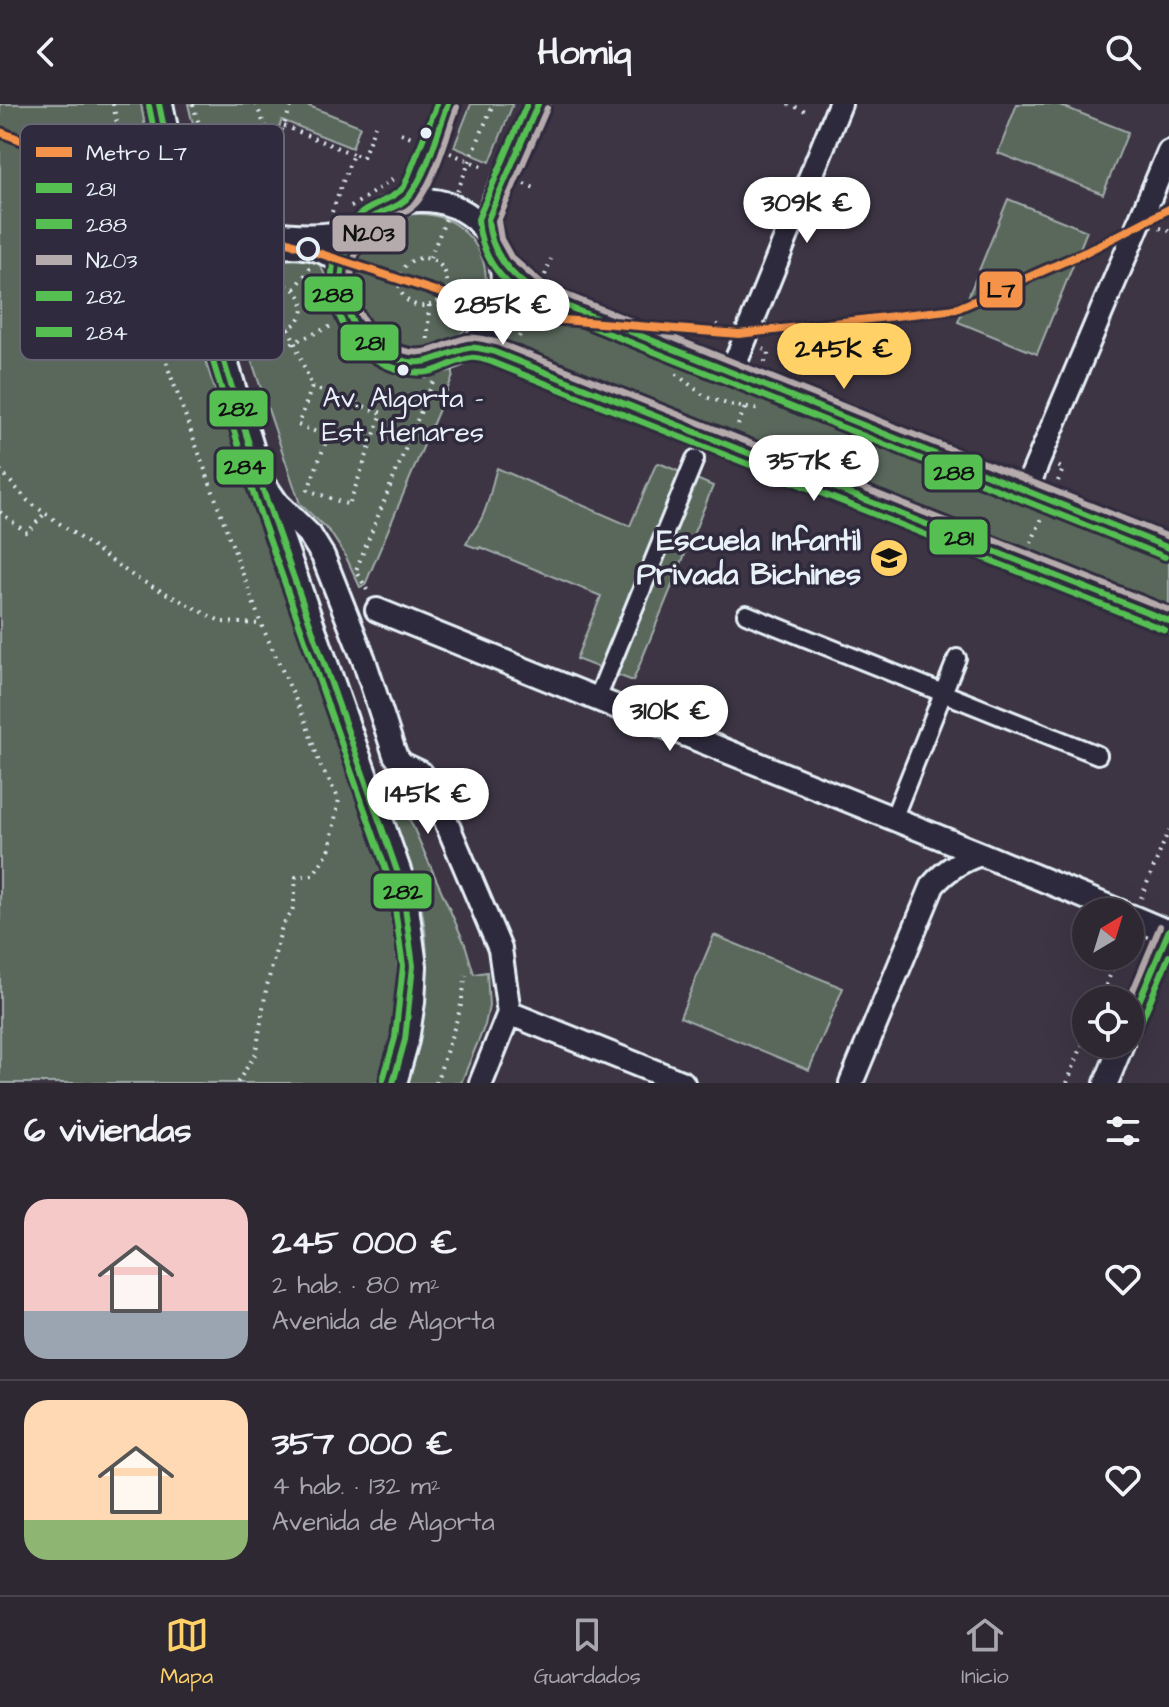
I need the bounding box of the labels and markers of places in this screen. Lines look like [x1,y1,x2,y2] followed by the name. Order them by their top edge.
[418,125,434,141] unlabelled marker
[742,177,872,245] pin: 309K €
[297,238,319,260] unlabelled marker
[438,279,568,347] pin: 285K €
[779,323,909,391] pin: 245K €
[395,362,411,378] marker: Av. Algorta - Est. Henares
[322,379,484,452] place label: Av. Algorta - Est. Henares
[749,435,879,503] pin: 357K €
[637,520,861,596] place label: Escuela Infantil Privada Bichines
[868,537,910,579] school or university icon: Escuela Infantil Privada Bichines
[605,685,735,753] pin: 310K €
[363,768,493,836] pin: 145K €

